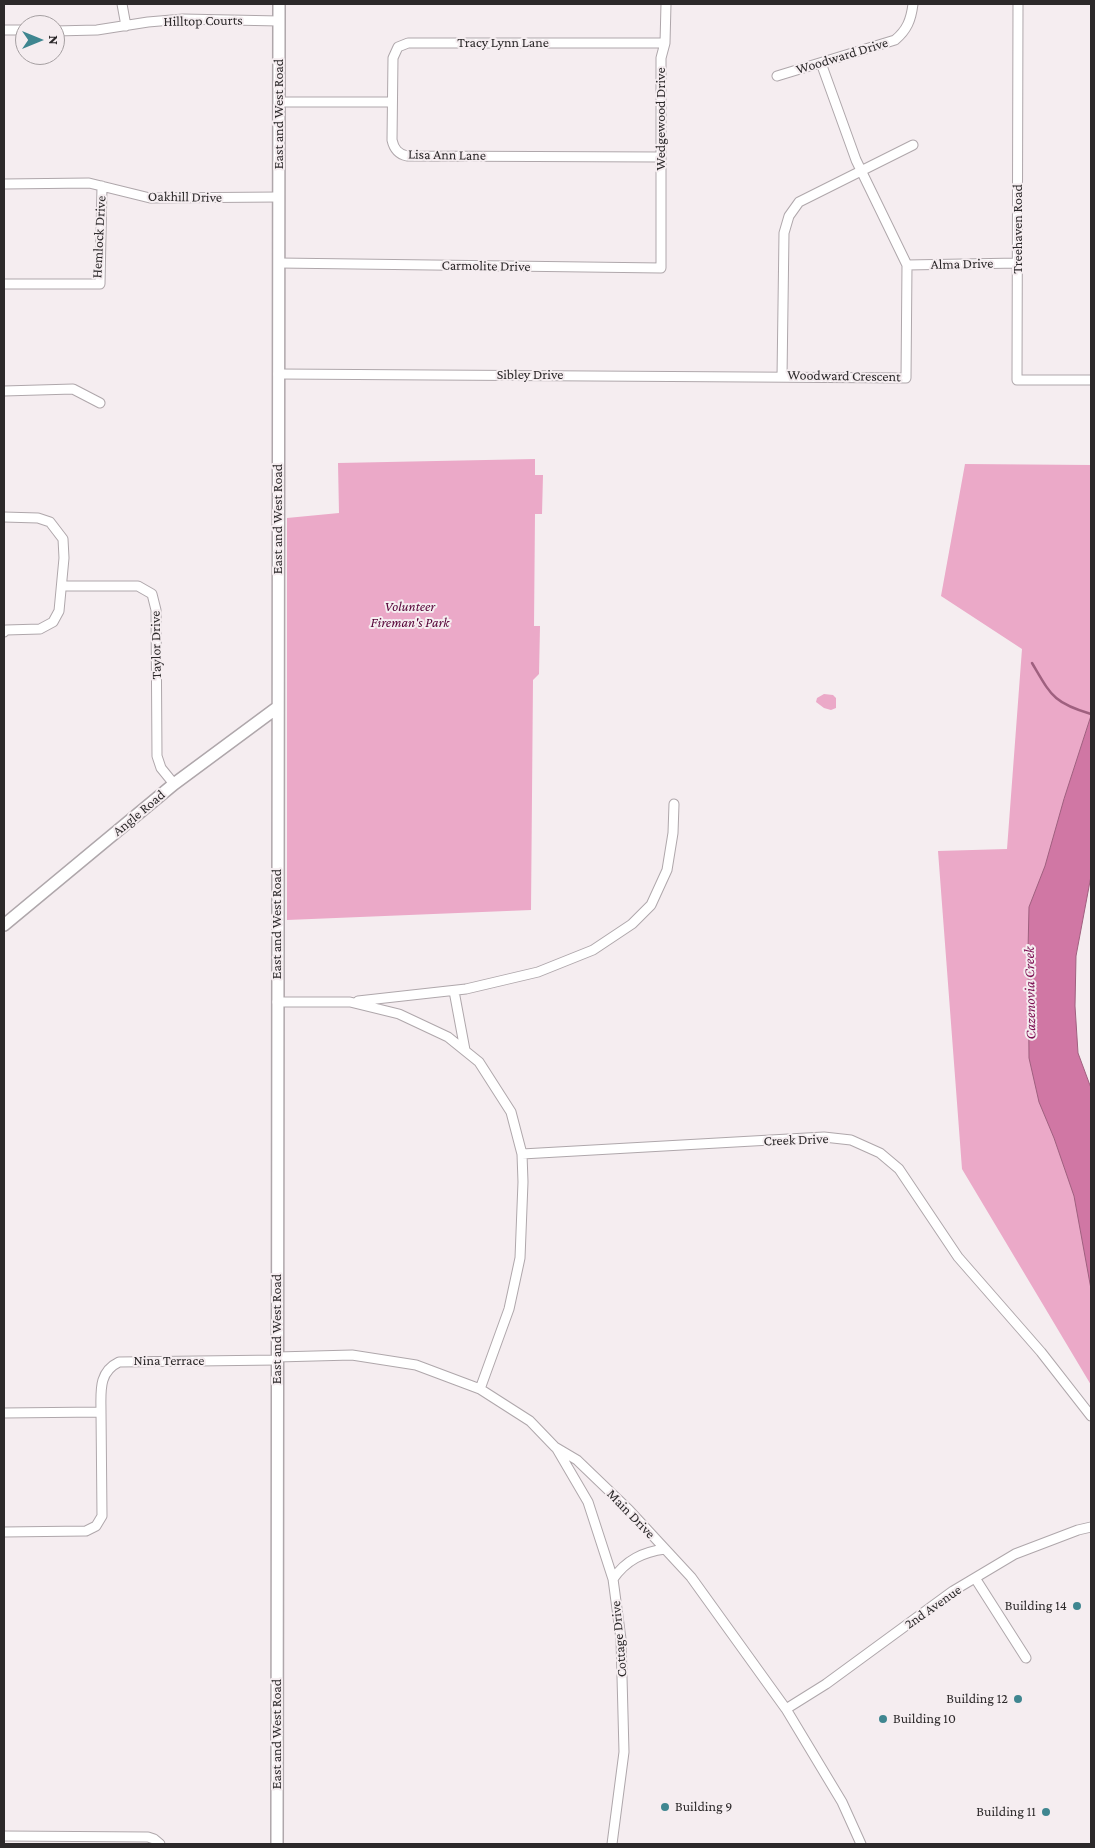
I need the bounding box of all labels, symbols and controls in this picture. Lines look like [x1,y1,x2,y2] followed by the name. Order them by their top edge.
[163,12,243,30] street label: Hilltop Courts
[15,15,65,65] north arrow
[794,34,890,78] street label: Woodward Drive
[46,35,62,45] text: N
[457,35,549,51] street label: Tracy Lynn Lane
[271,59,287,169] street label: East and West Road
[653,67,669,171] street label: Wedgewood Drive
[408,146,486,164] street label: Lisa Ann Lane
[1010,184,1026,274] street label: Treehaven Road
[148,188,222,206] street label: Oakhill Drive
[88,195,110,279] street label: Hemlock Drive
[931,255,993,273] street label: Alma Drive
[441,257,531,275] street label: Carmolite Drive
[497,367,563,383] street label: Sibley Drive
[787,367,901,385] street label: Woodward Crescent
[270,464,286,574] street label: East and West Road
[371,599,449,632] park label: Volunteer Fireman's Park
[147,611,165,679] street label: Taylor Drive
[109,786,169,840] street label: Angle Road
[269,869,285,979] street label: East and West Road
[1020,946,1040,1040] water label: Cazenovia Creek
[763,1130,829,1150] street label: Creek Drive
[269,1274,285,1384] street label: East and West Road
[134,1353,204,1369] street label: Nina Terrace
[603,1486,659,1542] street label: Main Drive
[901,1581,965,1633] street label: 2nd Avenue
[1005,1598,1067,1614] place label: Building 14
[607,1600,631,1678] street label: Cottage Drive
[1071,1600,1083,1612] marker: Building 14
[269,1679,285,1789] street label: East and West Road
[946,1691,1008,1707] place label: Building 12
[1012,1693,1024,1705] marker: Building 12
[893,1711,956,1727] place label: Building 10
[877,1713,889,1725] marker: Building 10
[675,1799,732,1815] place label: Building 9
[659,1801,671,1813] marker: Building 9
[976,1804,1036,1820] place label: Building 11
[1040,1806,1052,1818] marker: Building 11

